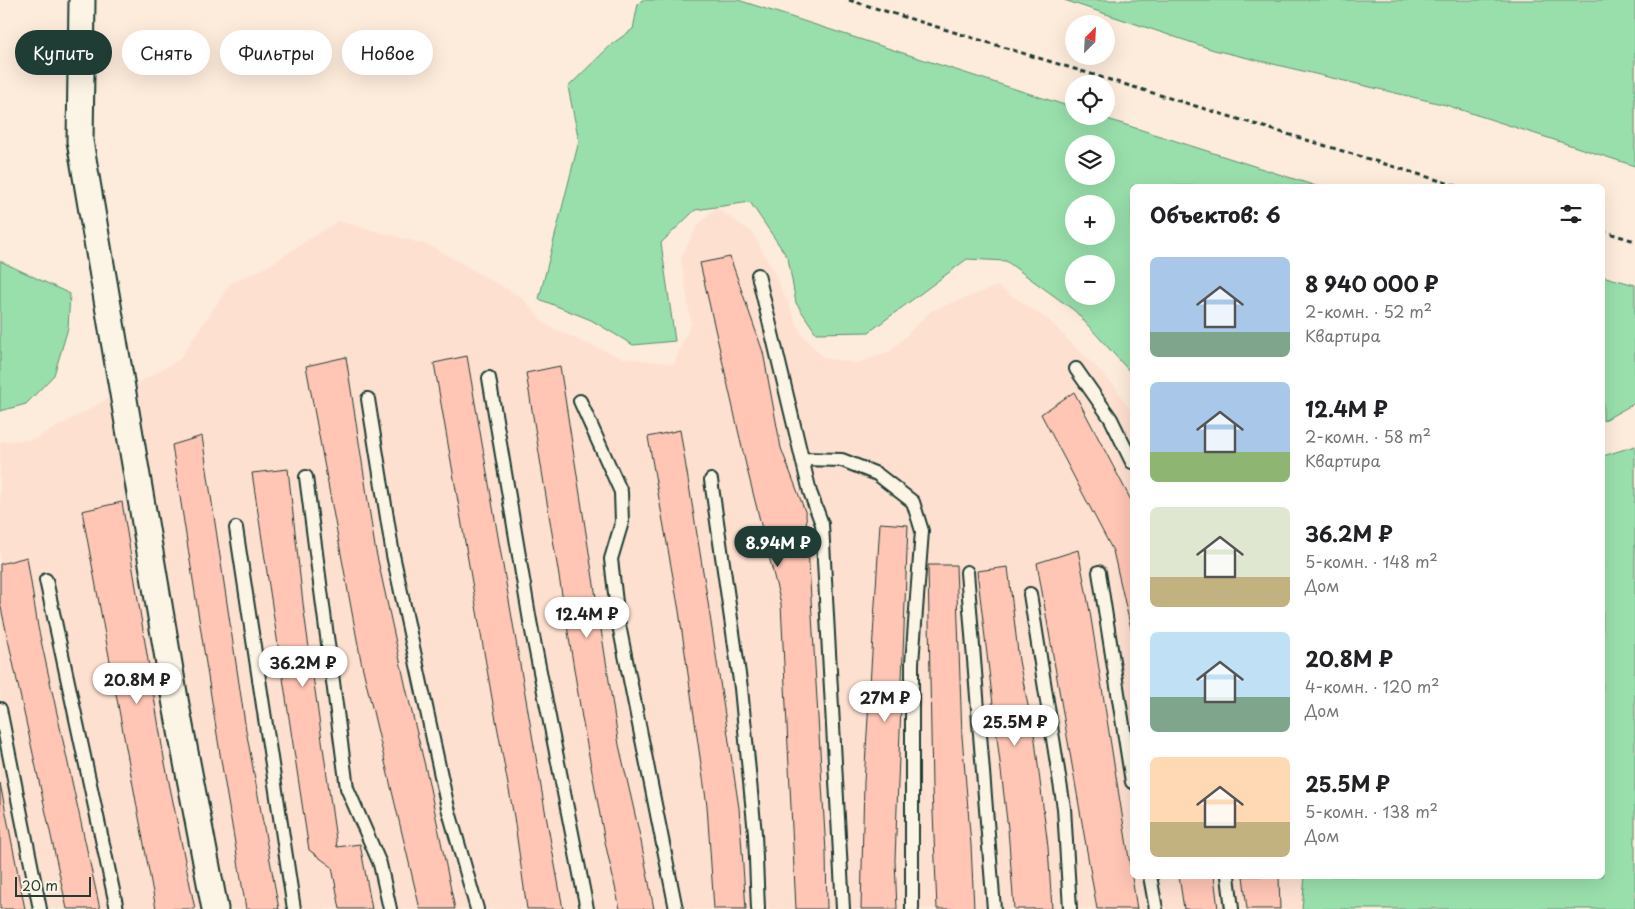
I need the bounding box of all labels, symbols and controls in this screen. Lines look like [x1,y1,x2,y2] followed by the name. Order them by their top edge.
[1065,15,1115,65] north arrow
[1065,15,1115,305] map controls
[15,30,112,75] chip: Купить
[122,30,210,75] chip: Снять
[220,30,332,75] chip: Фильтры
[342,30,433,75] chip: Новое
[1065,75,1115,125] button: locate
[1065,135,1115,185] button: layers
[1065,195,1115,245] button: +
[1150,198,1281,230] text: Объектов: 6
[1557,200,1585,228] icon: filters
[1065,255,1115,305] button: −
[1305,267,1438,299] text: 8 940 000 ₽
[1190,277,1250,337] icon: home
[1305,299,1432,323] text: 2-комн. · 52 m²
[1305,323,1380,347] text: Квартира
[1305,392,1388,424] text: 12.4M ₽
[1190,402,1250,462] icon: home
[1305,424,1431,448] text: 2-комн. · 58 m²
[1305,448,1380,472] text: Квартира
[1305,517,1393,549] text: 36.2M ₽
[732,526,824,568] pin: 8.94M ₽
[1190,527,1250,587] icon: home
[745,530,811,554] text: 8.94M ₽
[1305,549,1438,573] text: 5-комн. · 148 m²
[1305,573,1339,597] text: Дом
[541,596,633,639] pin: 12.4M ₽
[556,601,618,625] text: 12.4M ₽
[1305,642,1393,674] text: 20.8M ₽
[257,646,349,688] pin: 36.2M ₽
[270,650,336,674] text: 36.2M ₽
[1190,652,1250,712] icon: home
[91,662,183,705] pin: 20.8M ₽
[104,667,171,691] text: 20.8M ₽
[1305,674,1440,698] text: 4-комн. · 120 m²
[850,680,920,723] pin: 27M ₽
[860,685,910,709] text: 27M ₽
[1305,698,1339,722] text: Дом
[969,704,1061,747] pin: 25.5M ₽
[983,709,1047,733] text: 25.5M ₽
[1305,767,1390,799] text: 25.5M ₽
[1190,777,1250,837] icon: home
[1305,799,1438,823] text: 5-комн. · 138 m²
[1305,823,1339,847] text: Дом
[15,874,91,897] scale bar
[22,875,58,896] text: 20 m

